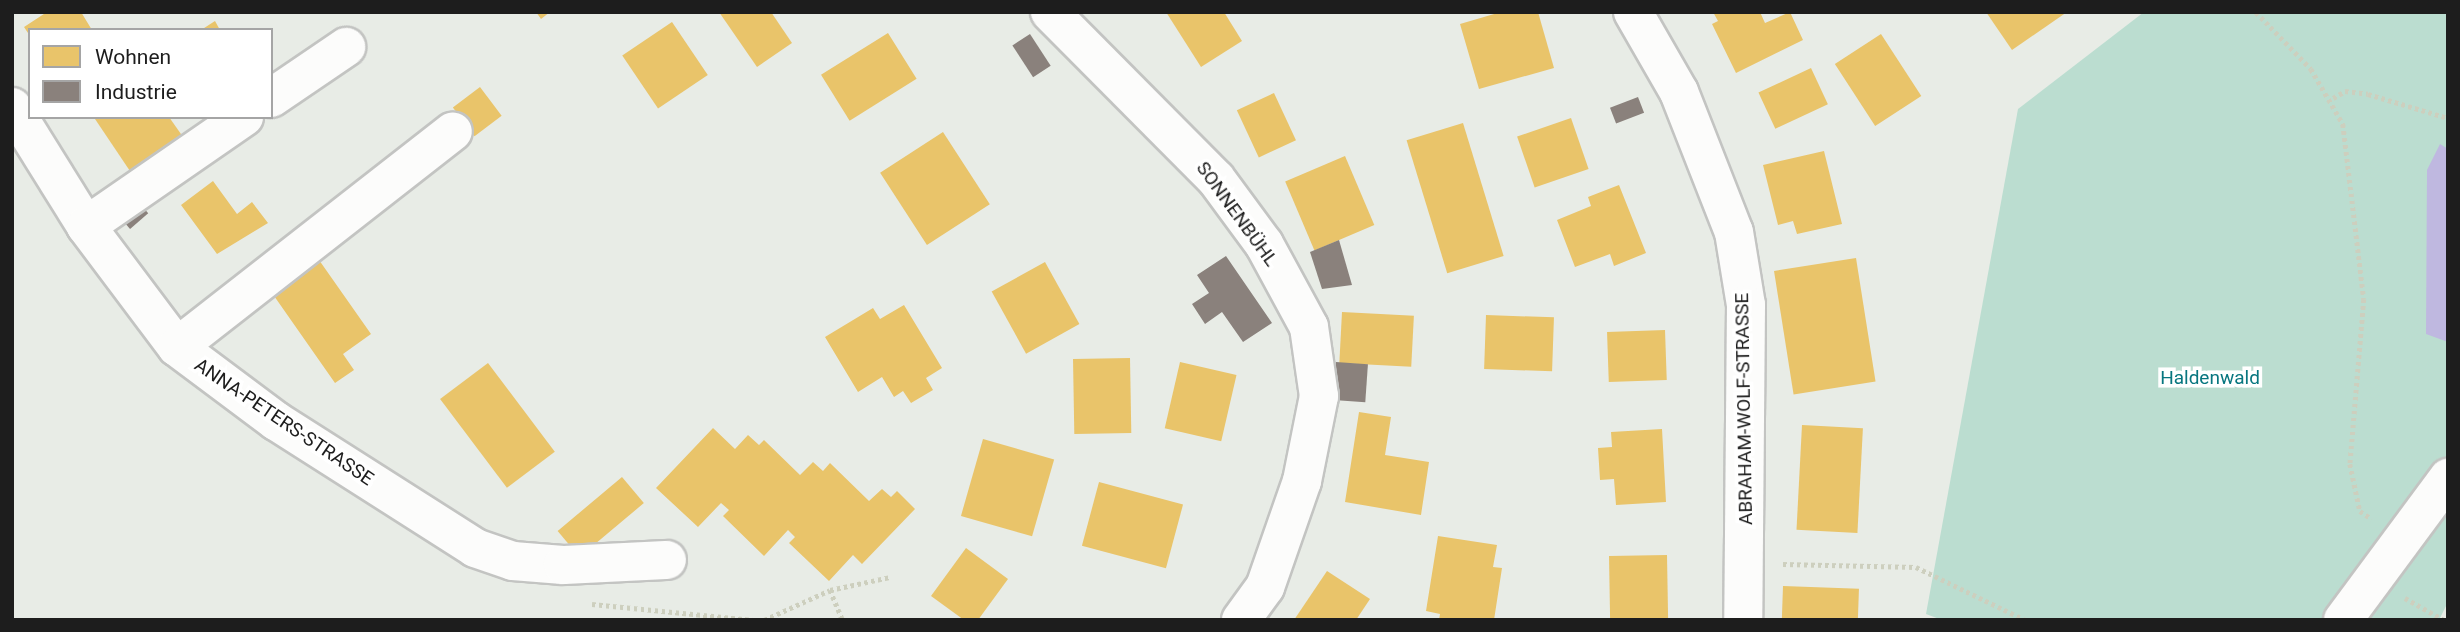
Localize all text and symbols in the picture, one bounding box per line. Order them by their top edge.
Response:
legend [28,28,273,119]
text: Wohnen [95,45,171,69]
text: Industrie [95,80,177,104]
street label: SONNENBÜHL [1191,157,1283,271]
street label: ABRAHAM-WOLF-STRASSE [1731,293,1757,525]
street label: ANNA-PETERS-STRASSE [190,354,378,490]
park label: Haldenwald [2160,367,2260,389]

